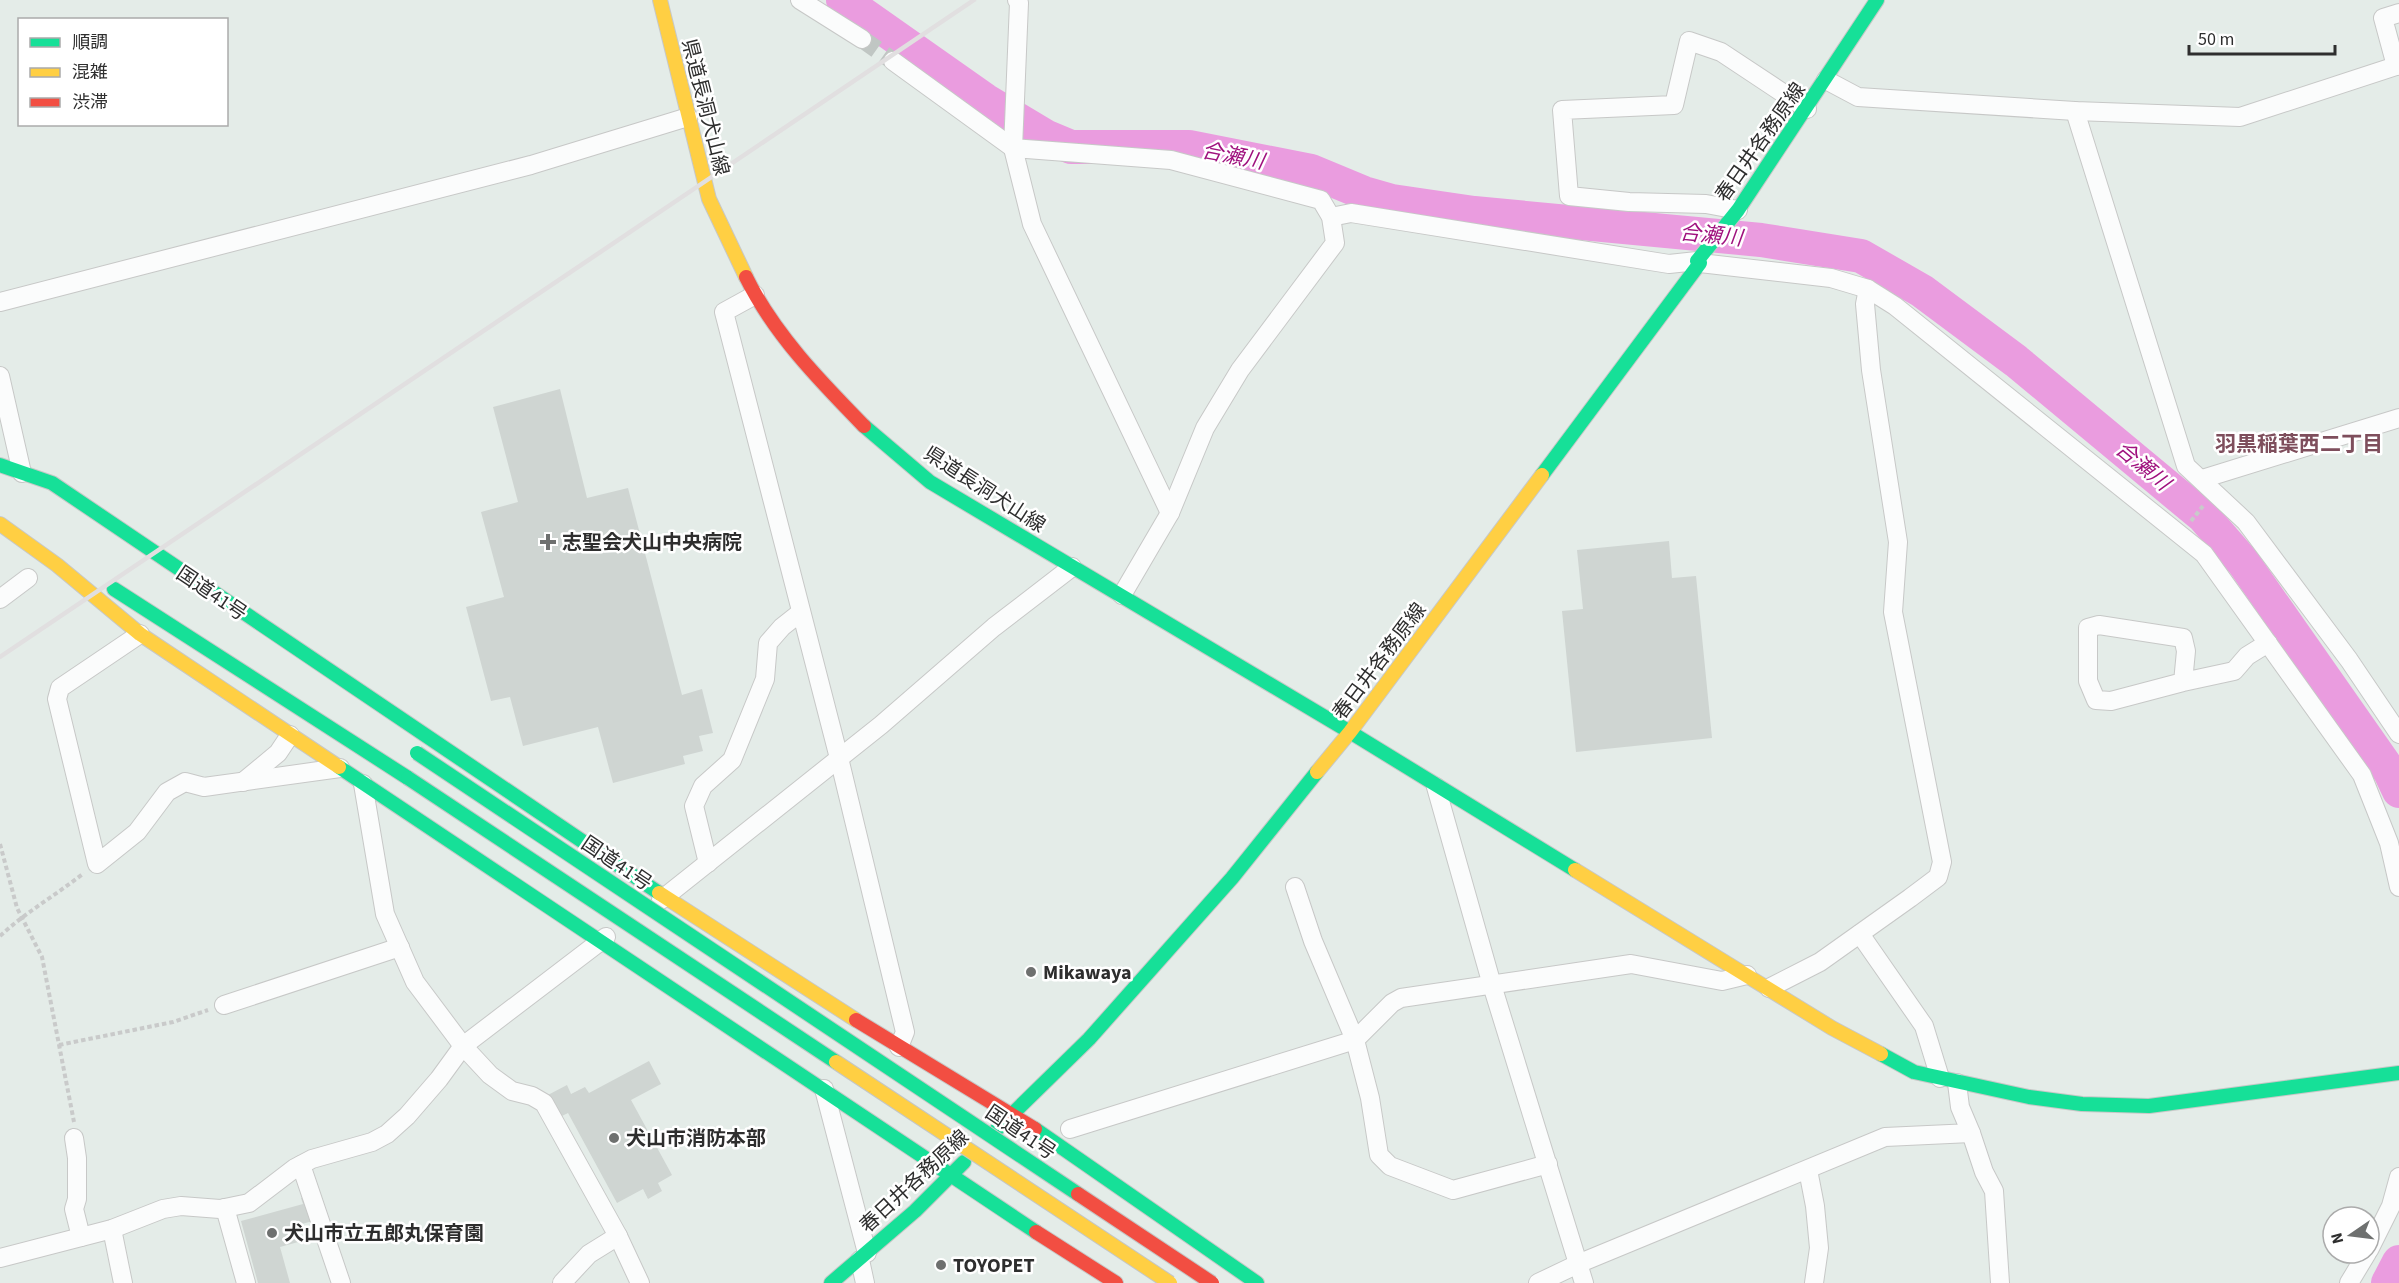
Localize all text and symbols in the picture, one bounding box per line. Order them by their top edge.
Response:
legend [18,18,228,126]
scale bar [2189,18,2334,56]
text: 50 m [2198,27,2234,52]
text: 順調 [72,30,108,55]
street label: 県道長洞犬山線 [675,36,736,179]
text: 混雑 [72,60,108,85]
street label: 春日井各務原線 [1709,77,1812,208]
text: 渋滞 [72,90,108,115]
water label: 合瀬川 [1199,135,1269,177]
water label: 合瀬川 [1678,217,1746,253]
district label: 羽黒稲葉西二丁目 [2215,429,2383,459]
water label: 合瀬川 [2109,434,2178,499]
street label: 県道長洞犬山線 [918,440,1051,540]
place label: 志聖会犬山中央病院 [562,529,742,557]
marker: 志聖会犬山中央病院 [539,533,557,551]
street label: 国道41号 [170,560,252,628]
street label: 春日井各務原線 [1326,597,1433,726]
street label: 国道41号 [575,830,657,898]
place label: Mikawaya [1043,959,1131,987]
marker: Mikawaya [1024,965,1038,979]
street label: 国道41号 [979,1099,1061,1167]
street label: 春日井各務原線 [854,1124,975,1240]
place label: 犬山市消防本部 [626,1125,766,1153]
marker: 犬山市消防本部 [607,1131,621,1145]
north arrow [2321,1205,2381,1265]
place label: 犬山市立五郎丸保育園 [284,1220,484,1248]
marker: 犬山市立五郎丸保育園 [265,1226,279,1240]
text: N [2325,1231,2349,1246]
place label: TOYOPET [953,1252,1035,1280]
marker: TOYOPET [934,1258,948,1272]

